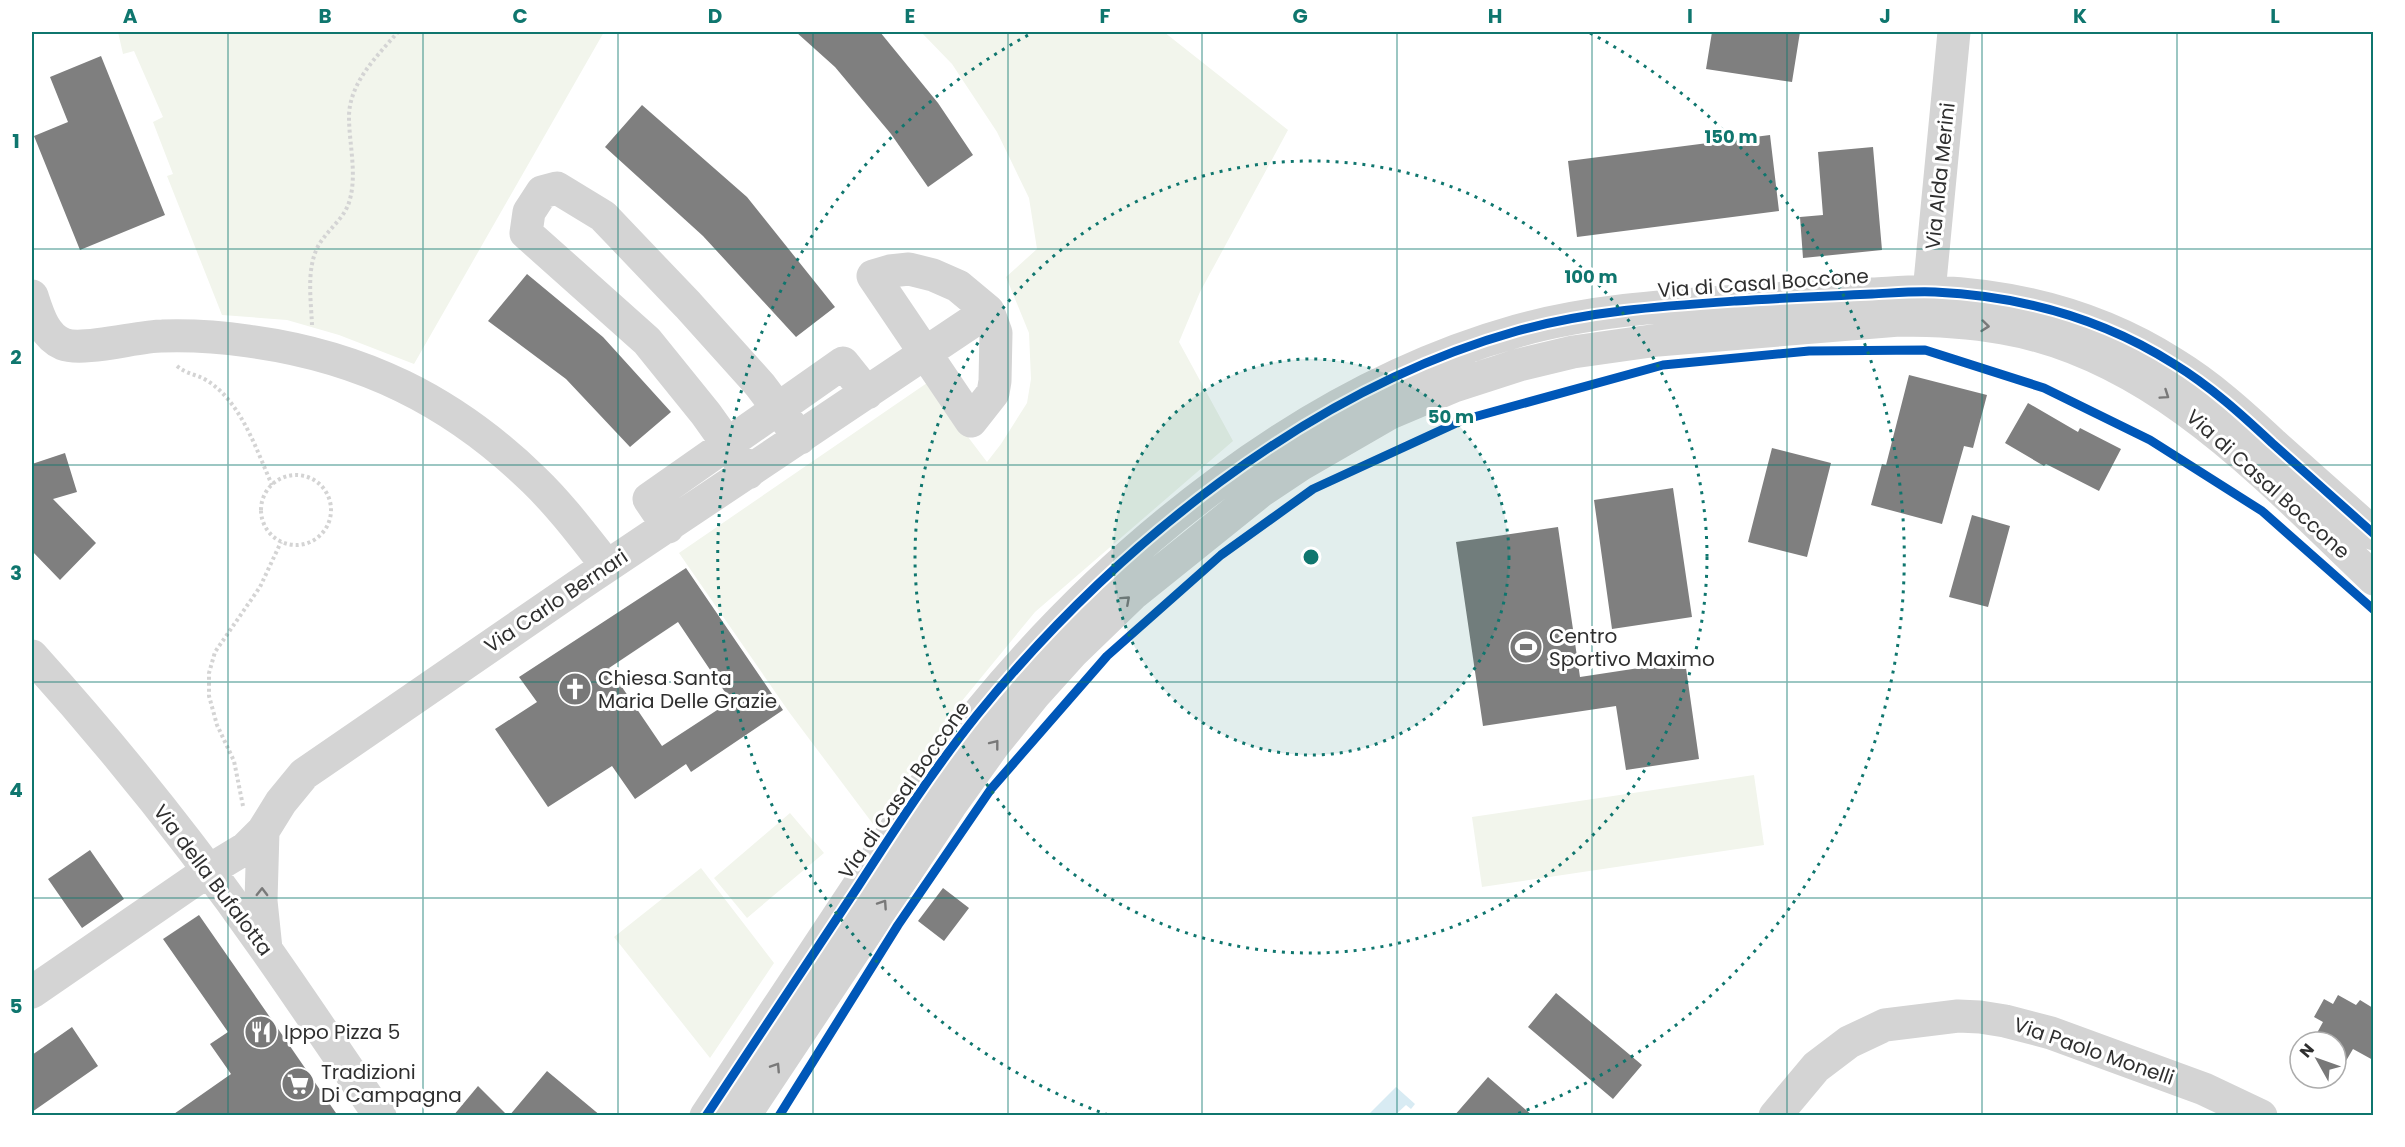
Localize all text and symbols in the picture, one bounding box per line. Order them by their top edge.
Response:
text: A [123,2,138,30]
text: B [318,2,332,30]
text: C [512,2,528,30]
text: D [708,2,722,30]
text: E [905,2,915,30]
text: F [1100,2,1111,30]
text: G [1292,2,1308,30]
text: H [1488,2,1502,30]
text: I [1687,2,1693,30]
text: J [1879,2,1891,30]
text: K [2073,2,2087,30]
text: L [2270,2,2280,30]
street label: Via Alda Merini [1918,101,1962,251]
text: 150 m [1704,124,1758,149]
text: 1 [12,127,20,155]
street label: Via di Casal Boccone [1656,262,1870,304]
text: 100 m [1564,264,1618,289]
one-way arrow [1980,319,1989,332]
text: 2 [10,343,22,371]
one-way arrow [2159,388,2169,400]
street label: Via di Casal Boccone [2180,403,2356,565]
text: 50 m [1428,404,1474,429]
street label: Via Carlo Bernari [479,543,633,659]
centre of rings [1301,547,1321,567]
text: 3 [10,559,22,587]
one-way arrow [1119,596,1130,607]
place label: Centro Sportivo Maximo [1549,622,1715,673]
sports icon: Centro Sportivo Maximo [1508,629,1544,665]
place label: Chiesa Santa Maria Delle Grazie [598,664,777,715]
church icon: Chiesa Santa Maria Delle Grazie [557,671,593,707]
street label: Via di Casal Boccone [832,695,976,885]
one-way arrow [988,740,999,751]
text: 4 [9,776,23,804]
street label: Via della Bufalotta [147,799,279,961]
one-way arrow [256,887,268,896]
one-way arrow [876,900,887,911]
text: 5 [10,992,23,1020]
street label: Via Paolo Monelli [2010,1010,2178,1092]
restaurant icon: Ippo Pizza 5 [243,1014,279,1050]
place label: Ippo Pizza 5 [284,1018,400,1046]
north arrow [2288,1030,2348,1090]
text: N [2294,1039,2320,1063]
place label: Tradizioni Di Campagna [321,1058,462,1109]
one-way arrow [769,1062,780,1073]
supermarket icon: Tradizioni Di Campagna [280,1066,316,1102]

